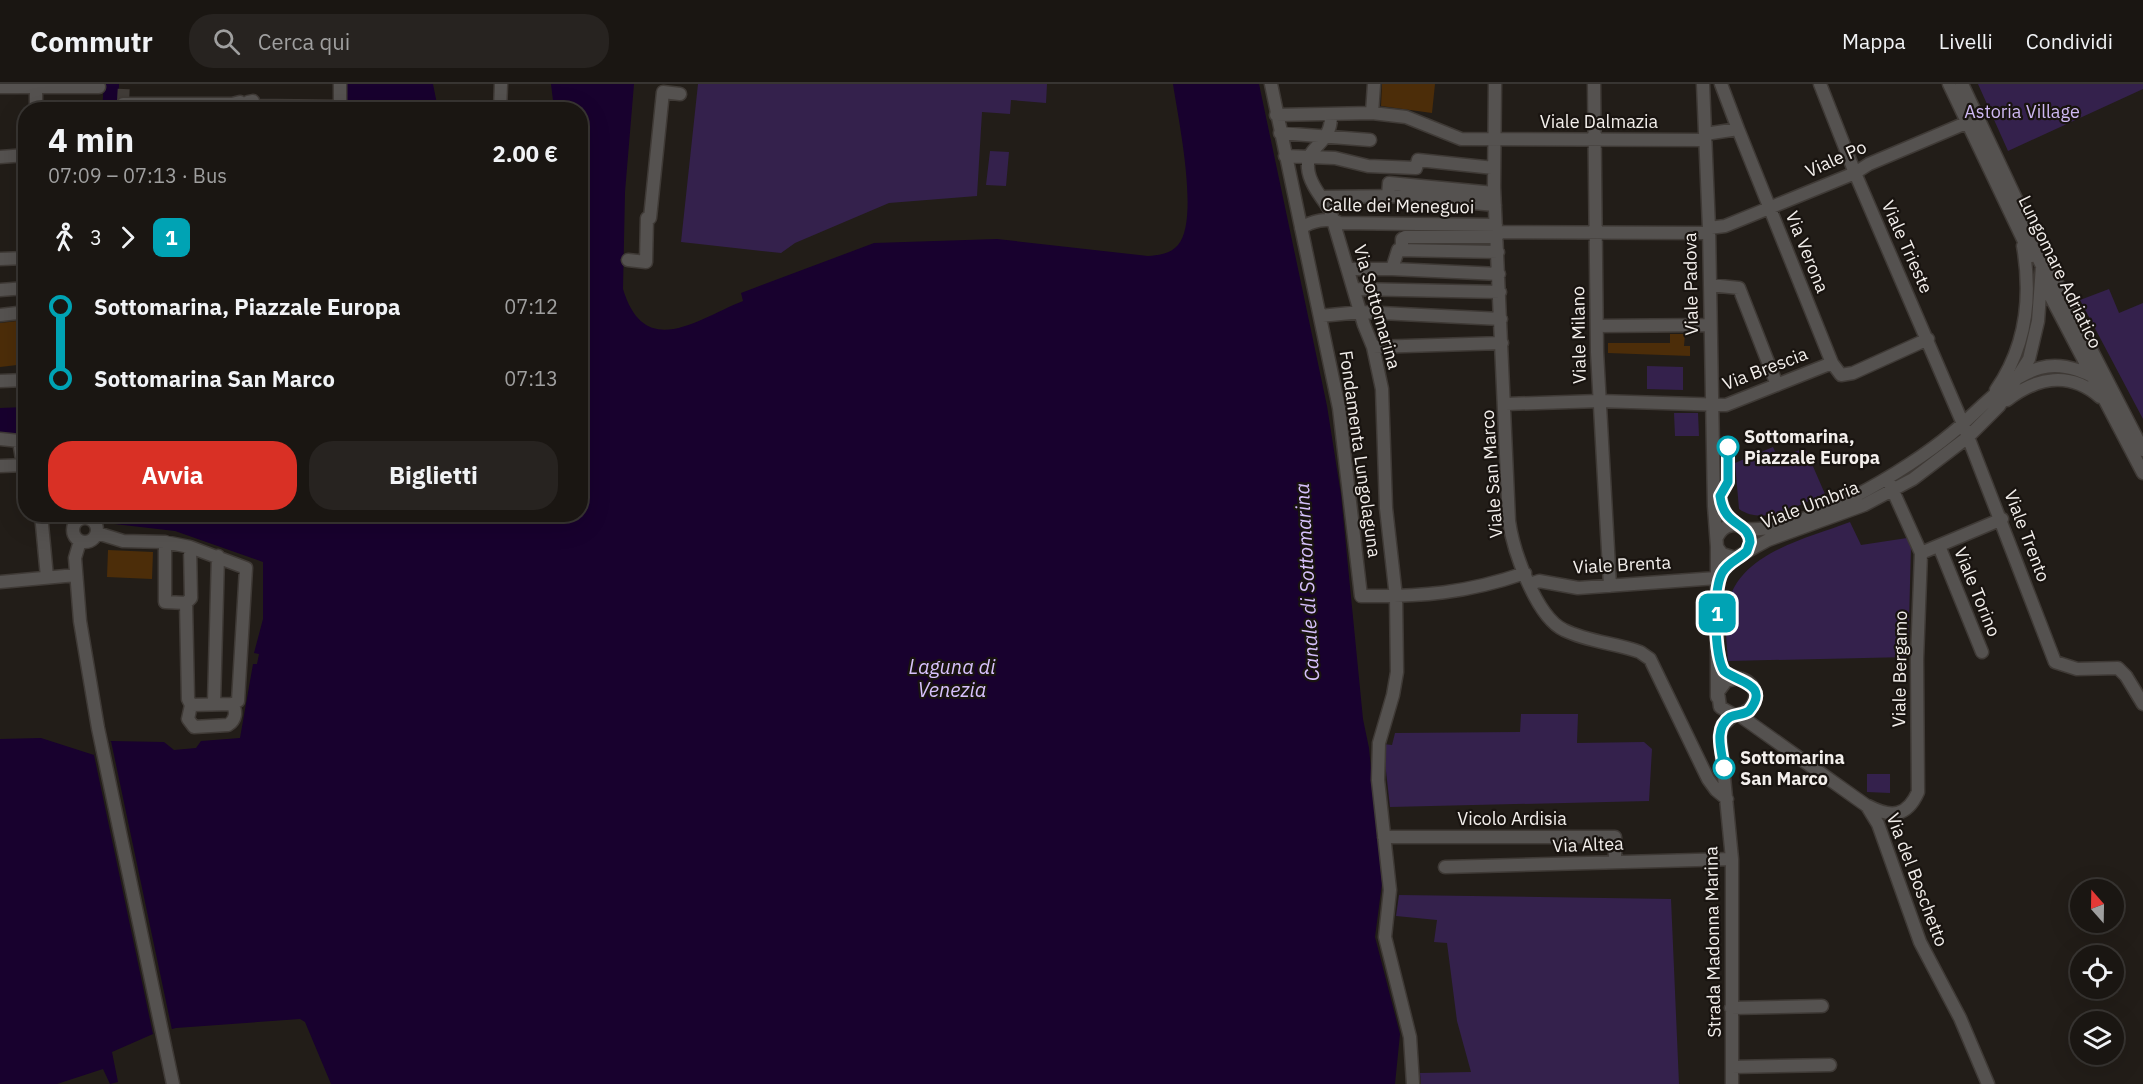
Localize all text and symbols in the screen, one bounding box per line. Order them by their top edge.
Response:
search box [189,14,609,68]
text: Commutr [30,23,153,60]
icon: search [210,25,243,58]
text: Cerca qui [258,27,350,56]
text: Mappa [1842,27,1906,55]
text: Livelli [1939,27,1993,55]
text: Condividi [2026,27,2113,55]
park label: Astoria Village [1964,100,2080,123]
street label: Viale Dalmazia [1540,110,1659,133]
text: 4 min [48,118,134,161]
street label: Viale Po [1802,135,1870,182]
text: 2.00 € [493,139,558,168]
text: 07:09 – 07:13 · Bus [48,162,227,189]
street label: Lungomare Adriatico [2013,192,2107,352]
street label: Calle dei Meneguoi [1322,193,1474,218]
street label: Viale Trieste [1877,197,1938,297]
street label: Via Verona [1781,208,1834,296]
icon: walk [48,221,81,254]
icon: forward [111,221,144,254]
text: 1 [165,223,178,251]
text: 3 [90,224,102,251]
street label: Viale Padova [1678,232,1703,336]
street label: Via Sottomarina [1349,242,1406,372]
street label: Viale Milano [1566,286,1591,384]
text: Sottomarina, Piazzale Europa [94,292,401,321]
text: 07:12 [504,293,558,320]
street label: Via Brescia [1719,342,1811,395]
street label: Fondamenta Lungolaguna [1335,349,1386,559]
text: Sottomarina San Marco [94,364,335,393]
text: 07:13 [504,365,558,392]
street label: Viale San Marco [1476,409,1507,539]
place label: Sottomarina, Piazzale Europa [1744,425,1880,469]
marker: Sottomarina, Piazzale Europa [1717,436,1739,458]
button: Avvia [48,441,297,510]
button: Biglietti [309,441,558,510]
street label: Viale Umbria [1758,475,1862,534]
water label: Canale di Sottomarina [1288,482,1325,682]
street label: Viale Trento [1999,487,2056,585]
street label: Viale Torino [1949,544,2006,640]
street label: Viale Brenta [1572,550,1672,579]
line badge: 1 [1698,594,1736,632]
text: 1 [1711,599,1723,627]
street label: Viale Bergamo [1887,610,1912,728]
water label: Laguna di Venezia [909,653,996,703]
place label: Sottomarina San Marco [1740,746,1845,790]
marker: Sottomarina San Marco [1713,757,1735,779]
street label: Vicolo Ardisia [1457,807,1567,830]
street label: Via del Boschetto [1881,810,1953,950]
street label: Via Altea [1552,832,1624,857]
street label: Strada Madonna Marina [1699,846,1726,1038]
north arrow [2070,879,2124,933]
map controls [2070,879,2124,1065]
button: locate [2070,945,2124,999]
button: layers [2070,1011,2124,1065]

